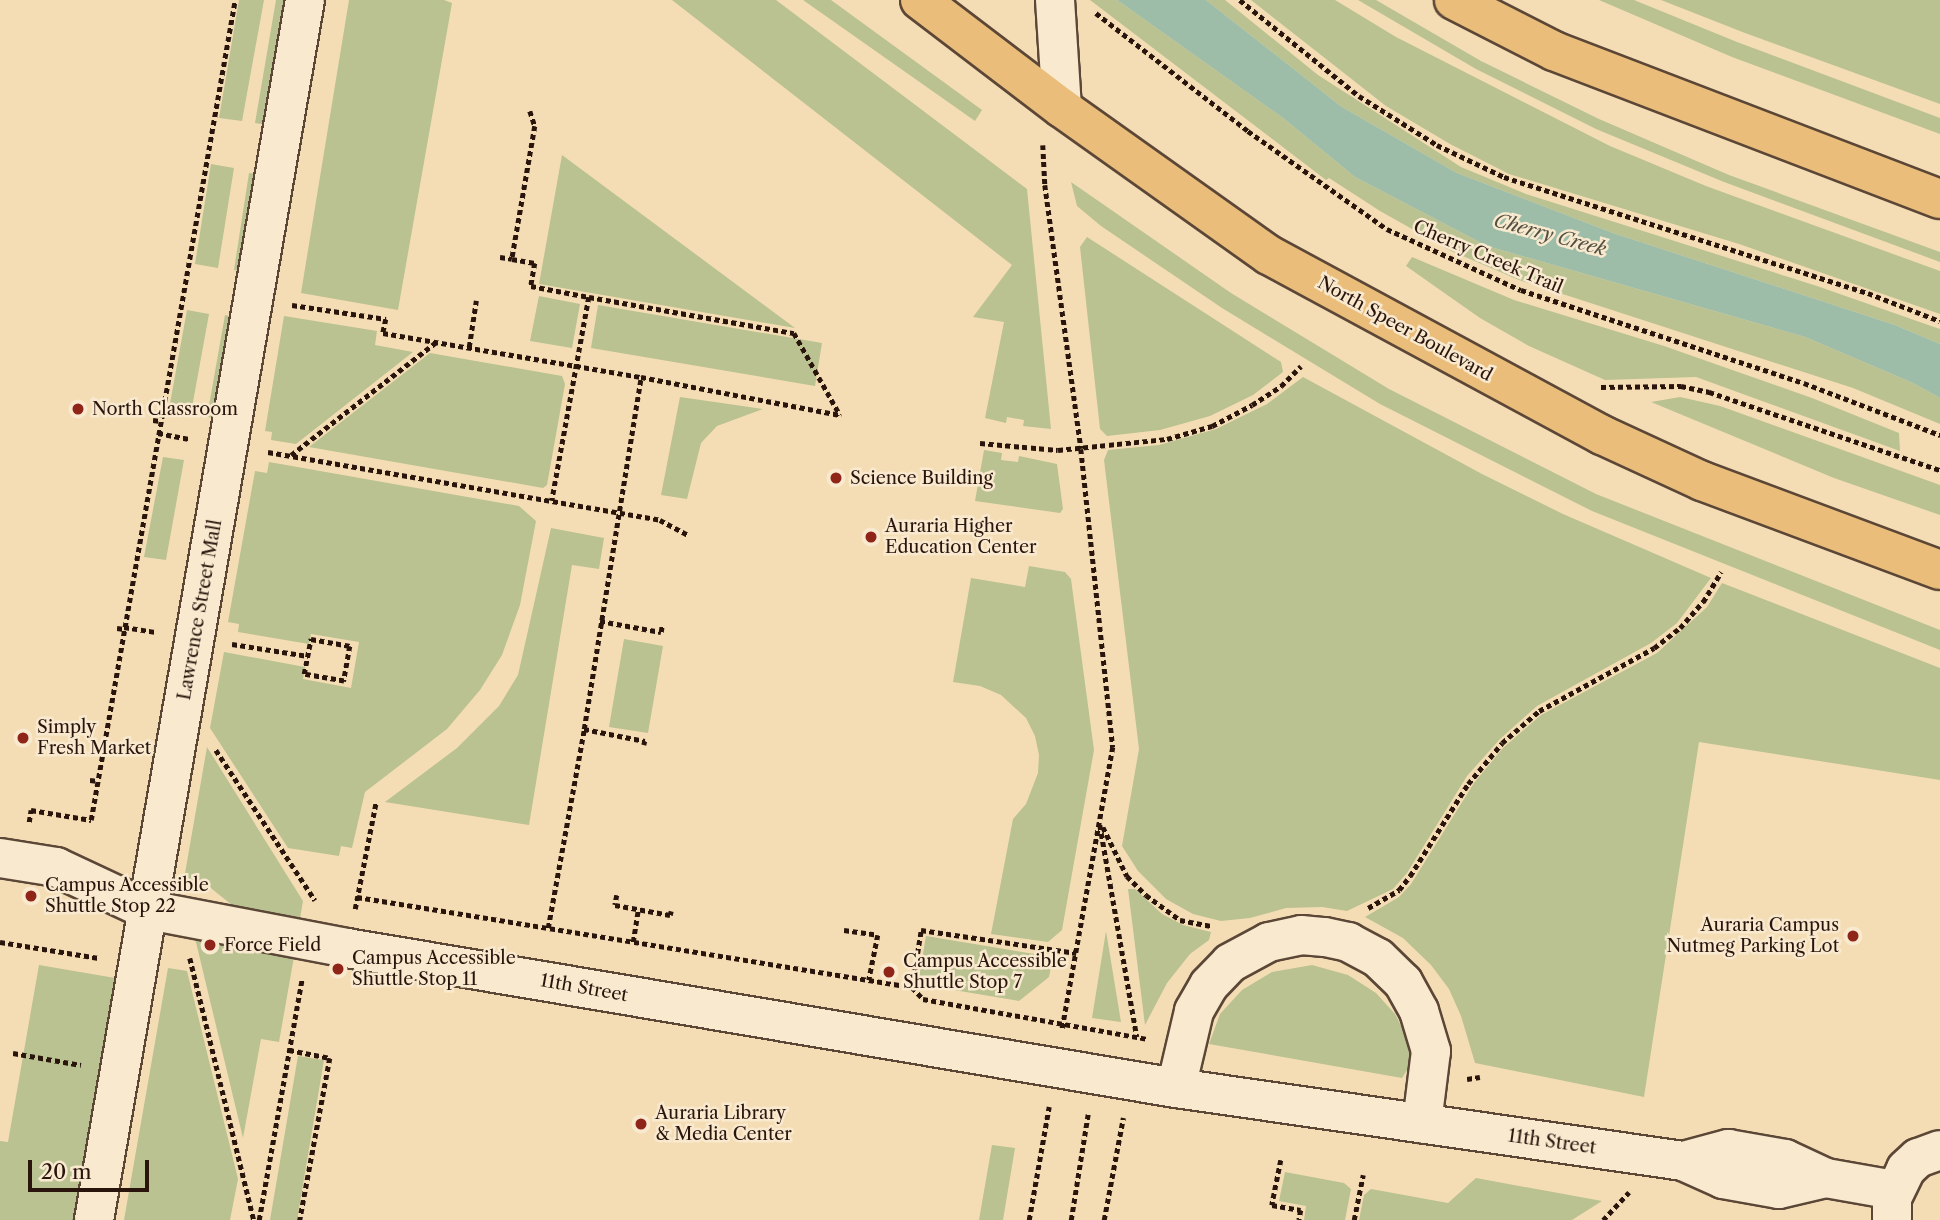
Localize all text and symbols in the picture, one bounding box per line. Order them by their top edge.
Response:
water label: Cherry Creek [1491,209,1609,261]
street label: Cherry Creek Trail [1409,215,1567,299]
street label: North Speer Boulevard [1314,272,1496,386]
place label: North Classroom [92,398,238,420]
marker: North Classroom [70,401,86,417]
place label: Science Building [850,467,993,489]
marker: Science Building [828,470,844,486]
place label: Auraria Higher Education Center [885,516,1037,558]
street label: Lawrence Street Mall [173,518,227,702]
marker: Auraria Higher Education Center [863,529,879,545]
place label: Simply Fresh Market [37,717,151,760]
marker: Simply Fresh Market [15,730,31,746]
place label: Campus Accessible Shuttle Stop 22 [45,875,209,917]
marker: Campus Accessible Shuttle Stop 22 [23,888,39,904]
place label: Auraria Campus Nutmeg Parking Lot [1667,915,1839,958]
marker: Auraria Campus Nutmeg Parking Lot [1845,928,1861,944]
place label: Force Field [224,934,321,956]
marker: Force Field [202,937,218,953]
place label: Campus Accessible Shuttle Stop 11 [352,948,516,990]
place label: Campus Accessible Shuttle Stop 7 [903,951,1067,993]
marker: Campus Accessible Shuttle Stop 11 [330,961,346,977]
marker: Campus Accessible Shuttle Stop 7 [881,964,897,980]
street label: 11th Street [539,970,629,1006]
place label: Auraria Library & Media Center [655,1103,792,1146]
marker: Auraria Library & Media Center [633,1116,649,1132]
street label: 11th Street [1507,1125,1597,1159]
scale bar [32,1146,152,1190]
text: 20 m [41,1159,92,1184]

